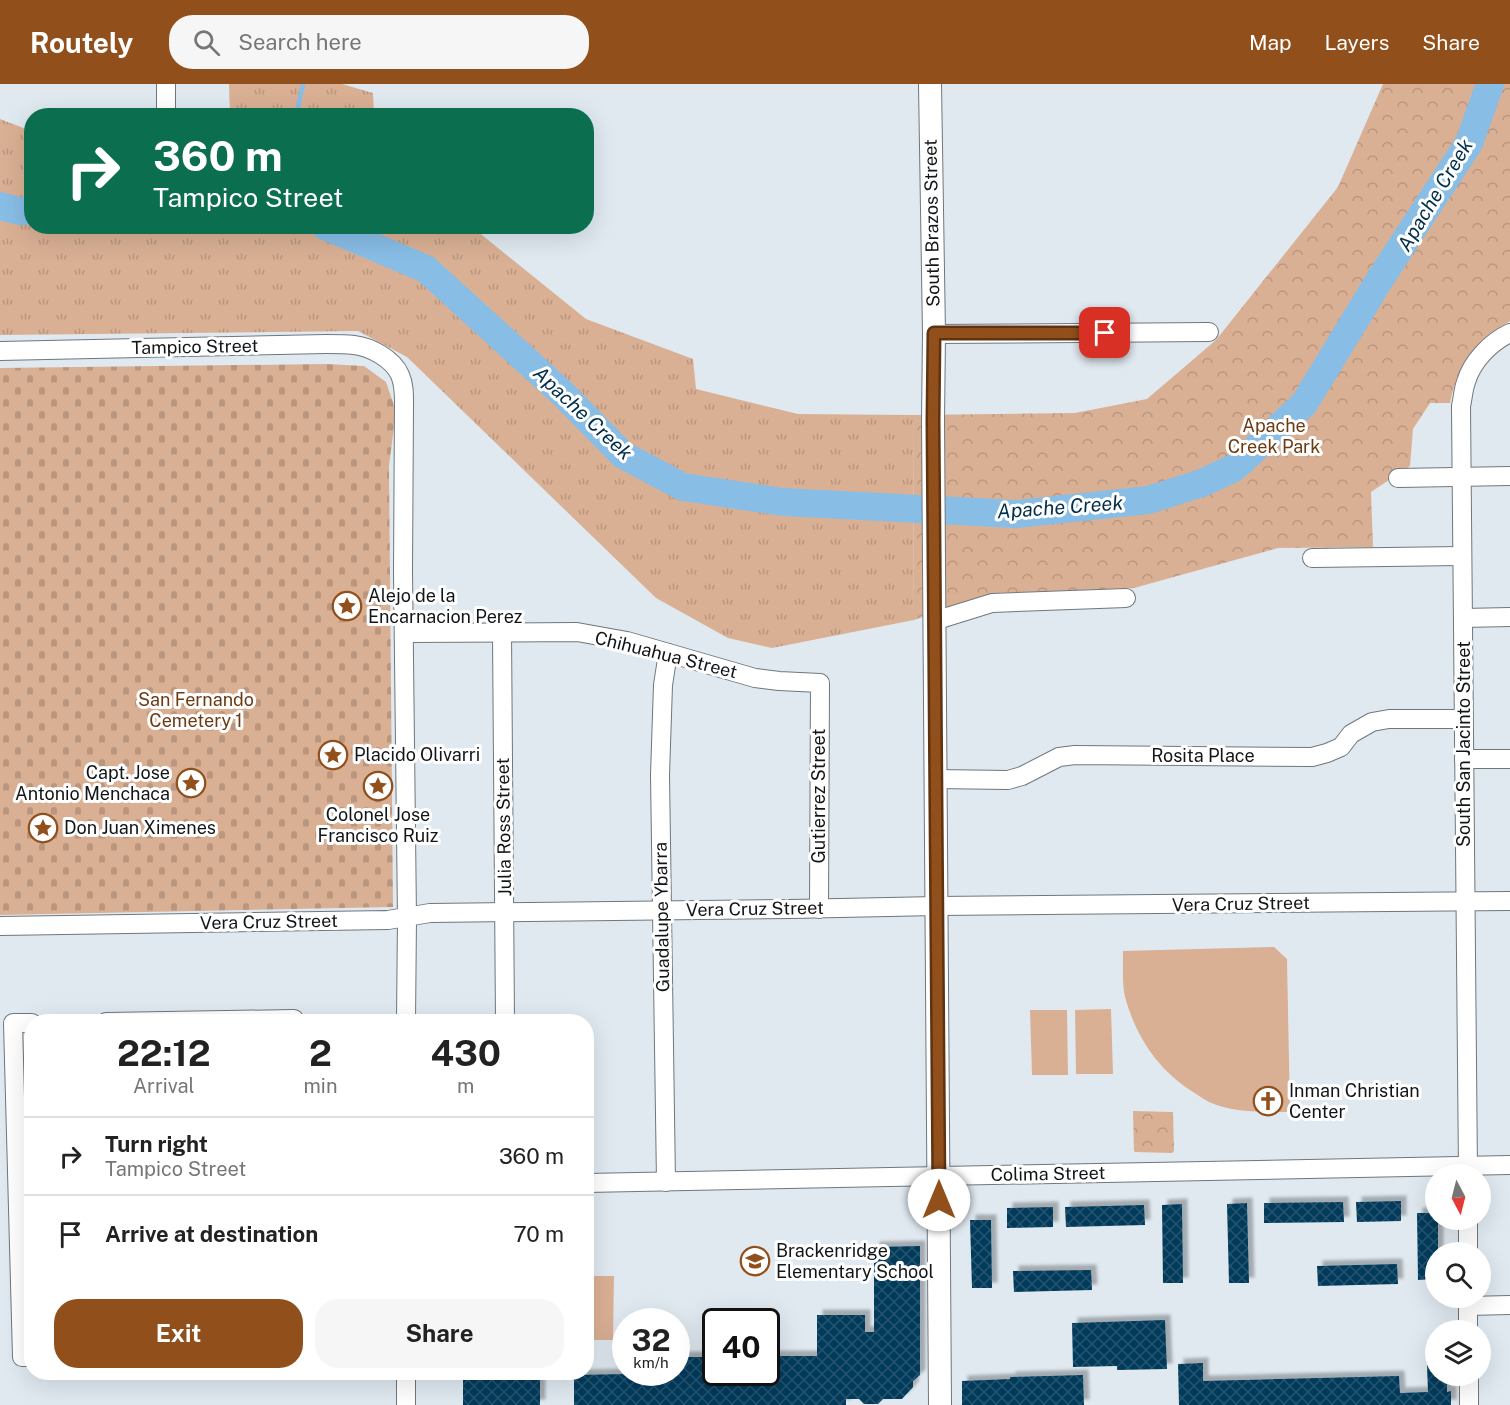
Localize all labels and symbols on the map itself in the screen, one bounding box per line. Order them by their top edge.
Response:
water label: Apache Creek [1392,135,1478,255]
street label: South Brazos Street [920,139,943,307]
pin [1079,307,1130,358]
street label: Tampico Street [131,335,259,358]
water label: Apache Creek [529,361,637,465]
park label: Apache Creek Park [1228,415,1320,457]
water label: Apache Creek [996,491,1124,523]
place label: Alejo de la Encarnacion Perez [368,585,522,627]
place icon: Alejo de la Encarnacion Perez [331,590,363,622]
street label: Chihuahua Street [593,627,739,682]
street label: South San Jacinto Street [1453,641,1474,847]
park label: San Fernando Cemetery 1 [138,689,254,731]
street label: Gutierrez Street [808,729,829,863]
place icon: Placido Olivarri [317,739,349,771]
place label: Placido Olivarri [354,744,480,765]
street label: Rosita Place [1151,745,1255,766]
street label: Julia Ross Street [492,757,515,897]
place label: Capt. Jose Antonio Menchaca [15,762,170,804]
place icon: Capt. Jose Antonio Menchaca [175,767,207,799]
place icon: Colonel Jose Francisco Ruiz [362,770,394,802]
place label: Colonel Jose Francisco Ruiz [318,804,438,846]
place icon: Don Juan Ximenes [27,812,59,844]
place label: Don Juan Ximenes [64,817,216,838]
street label: Guadalupe Ybarra [650,842,673,992]
street label: Vera Cruz Street [1172,892,1310,915]
street label: Vera Cruz Street [686,897,824,920]
street label: Vera Cruz Street [200,910,338,933]
place label: Inman Christian Center [1289,1080,1420,1122]
church icon: Inman Christian Center [1252,1085,1284,1117]
street label: Colima Street [990,1162,1106,1185]
north arrow [1425,1164,1491,1230]
position arrow [907,1168,971,1232]
place label: Brackenridge Elementary School [776,1240,934,1282]
school or university icon: Brackenridge Elementary School [739,1245,771,1277]
speed limit sign: 40 [702,1308,780,1386]

